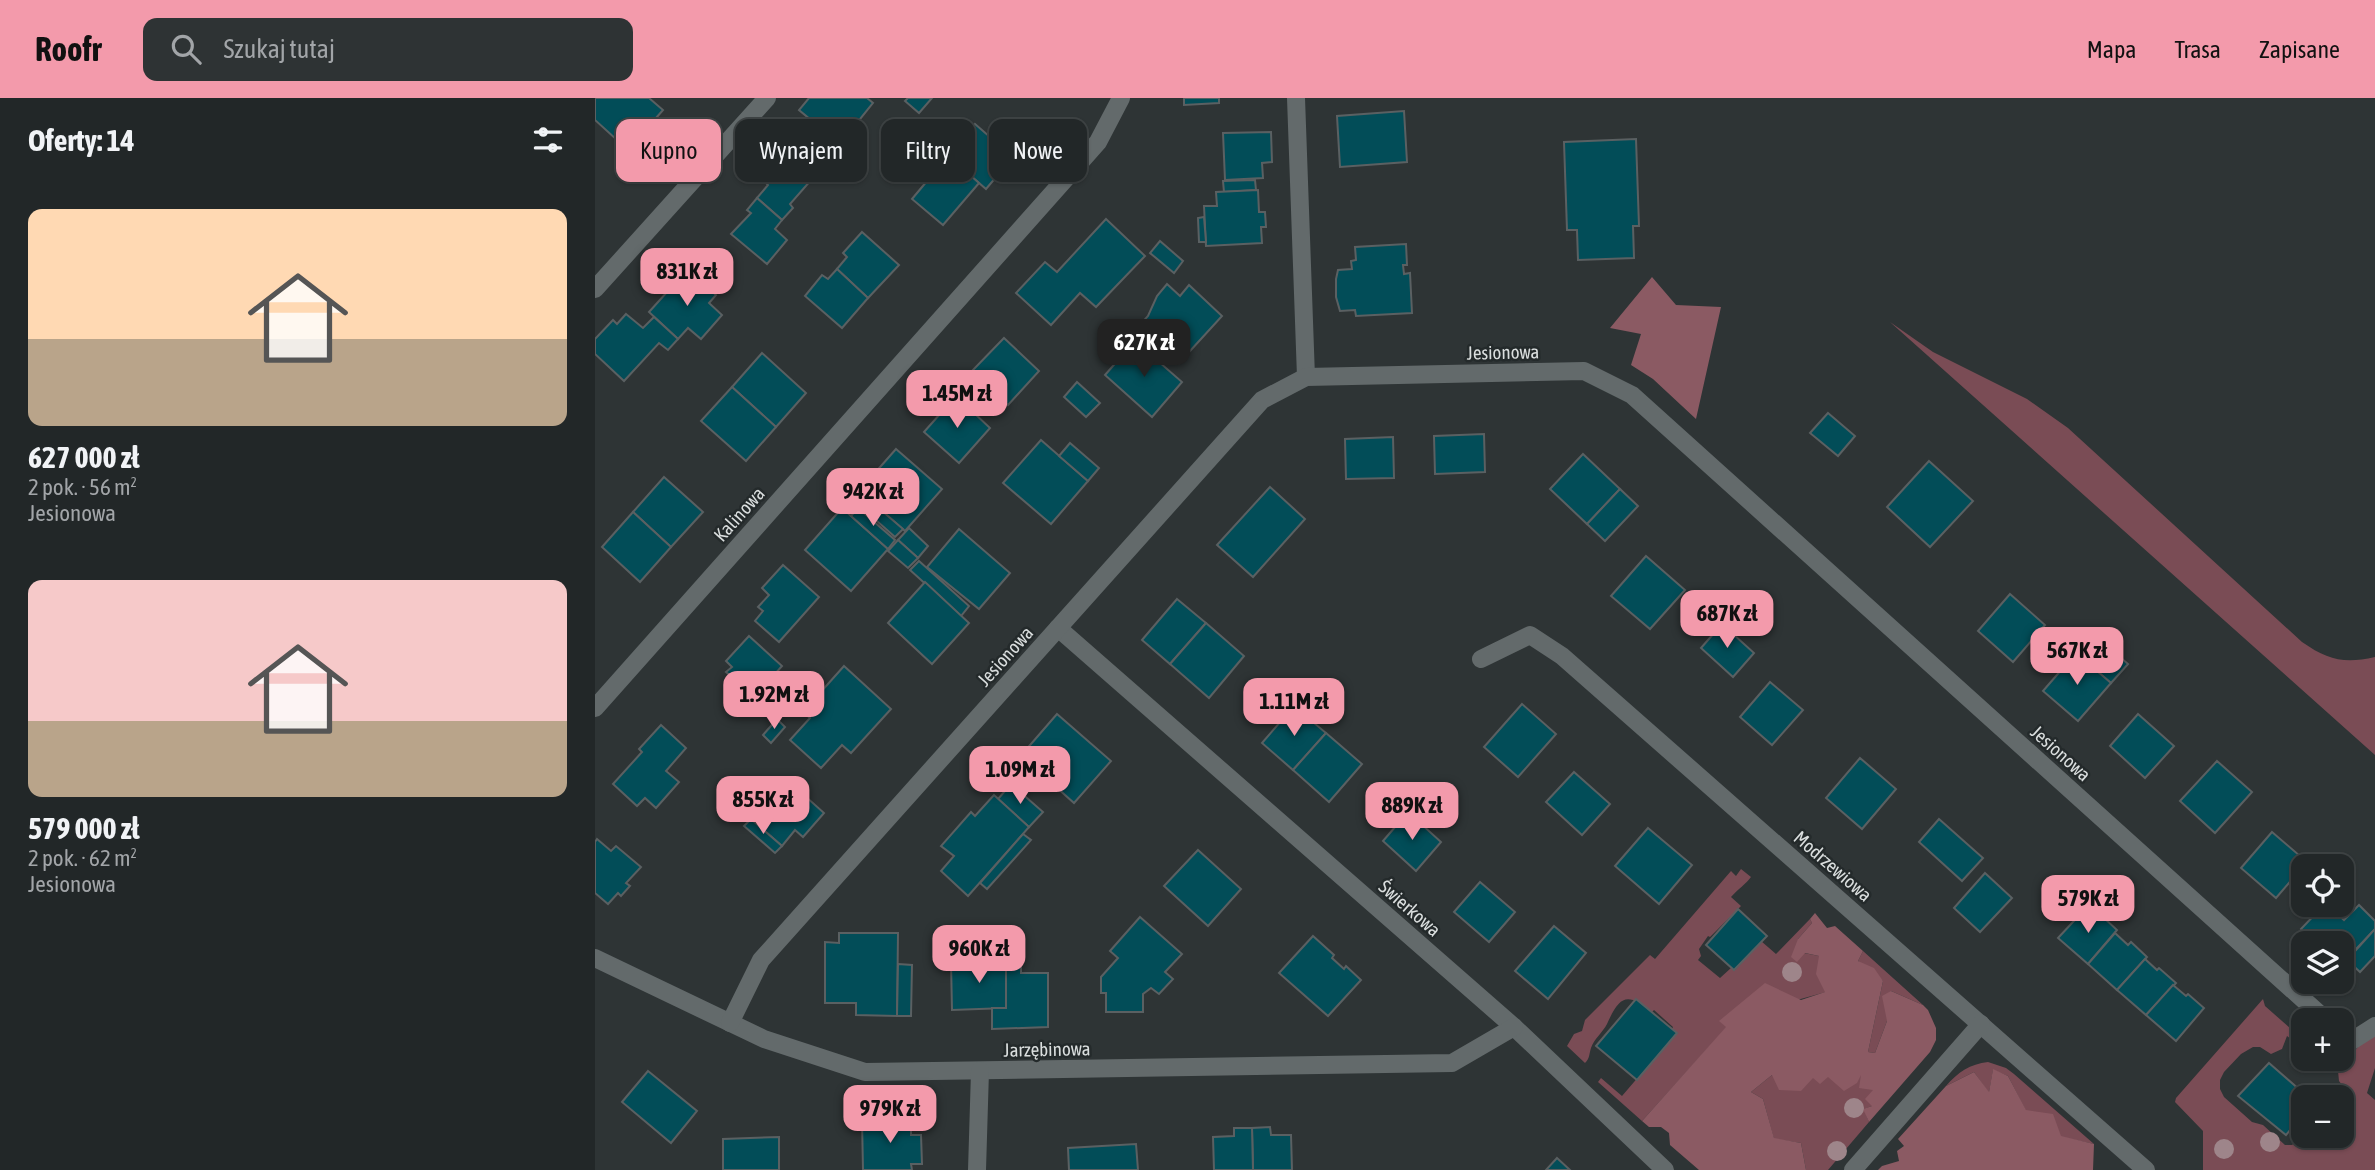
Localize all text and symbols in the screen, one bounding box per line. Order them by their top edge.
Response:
search box [143,18,633,81]
text: Roofr [35,30,101,68]
icon: search [167,30,205,68]
text: Szukaj tutaj [223,34,335,64]
text: Mapa [2087,36,2136,63]
text: Trasa [2174,36,2221,63]
text: Zapisane [2259,36,2340,63]
chip: Kupno [616,119,721,182]
chip: Wynajem [735,119,867,182]
chip: Filtry [881,119,975,182]
chip: Nowe [989,119,1087,182]
icon: filters [529,121,567,159]
text: Oferty: 14 [28,123,135,157]
pin: 831K zł [622,248,752,308]
icon: home [235,255,361,381]
text: 831K zł [656,258,718,284]
pin: 627K zł [1079,320,1209,379]
text: 627K zł [1113,329,1175,355]
street label: Jesionowa [1466,340,1540,364]
pin: 1.45M zł [885,370,1029,430]
text: 1.45M zł [922,380,992,406]
text: 627 000 zł [28,440,140,474]
pin: 942K zł [808,468,938,528]
text: 2 pok. · 56 m² [28,474,137,500]
text: 942K zł [842,478,904,504]
street label: Kalinowa [709,482,769,546]
text: Jesionowa [28,500,116,526]
pin: 687K zł [1662,590,1792,650]
text: 687K zł [1696,600,1758,626]
street label: Jesionowa [973,622,1037,690]
icon: home [235,626,361,752]
pin: 567K zł [2012,628,2142,687]
text: 567K zł [2046,637,2108,663]
pin: 1.92M zł [702,672,846,731]
pin: 1.11M zł [1222,678,1366,738]
text: 1.92M zł [739,681,809,707]
text: 1.11M zł [1259,688,1329,714]
street label: Jesionowa [2027,721,2095,785]
pin: 1.09M zł [948,746,1092,806]
text: 1.09M zł [985,756,1055,782]
pin: 855K zł [698,776,828,836]
pin: 889K zł [1347,782,1477,842]
text: 855K zł [732,786,794,812]
text: 889K zł [1381,792,1443,818]
text: 579 000 zł [28,811,140,845]
street label: Modrzewiowa [1790,826,1876,906]
text: 2 pok. · 62 m² [28,845,137,871]
map controls [2291,854,2354,1148]
button: locate [2291,854,2354,917]
text: Jesionowa [28,871,116,897]
street label: Świerkowa [1375,875,1445,941]
pin: 579K zł [2023,876,2153,935]
text: 579K zł [2057,885,2119,911]
pin: 960K zł [914,926,1044,985]
button: layers [2291,931,2354,994]
text: 960K zł [948,935,1010,961]
button: + [2291,1008,2354,1071]
street label: Jarzębinowa [1003,1037,1091,1061]
button: − [2291,1085,2354,1148]
pin: 979K zł [825,1086,955,1145]
text: 979K zł [859,1095,921,1121]

